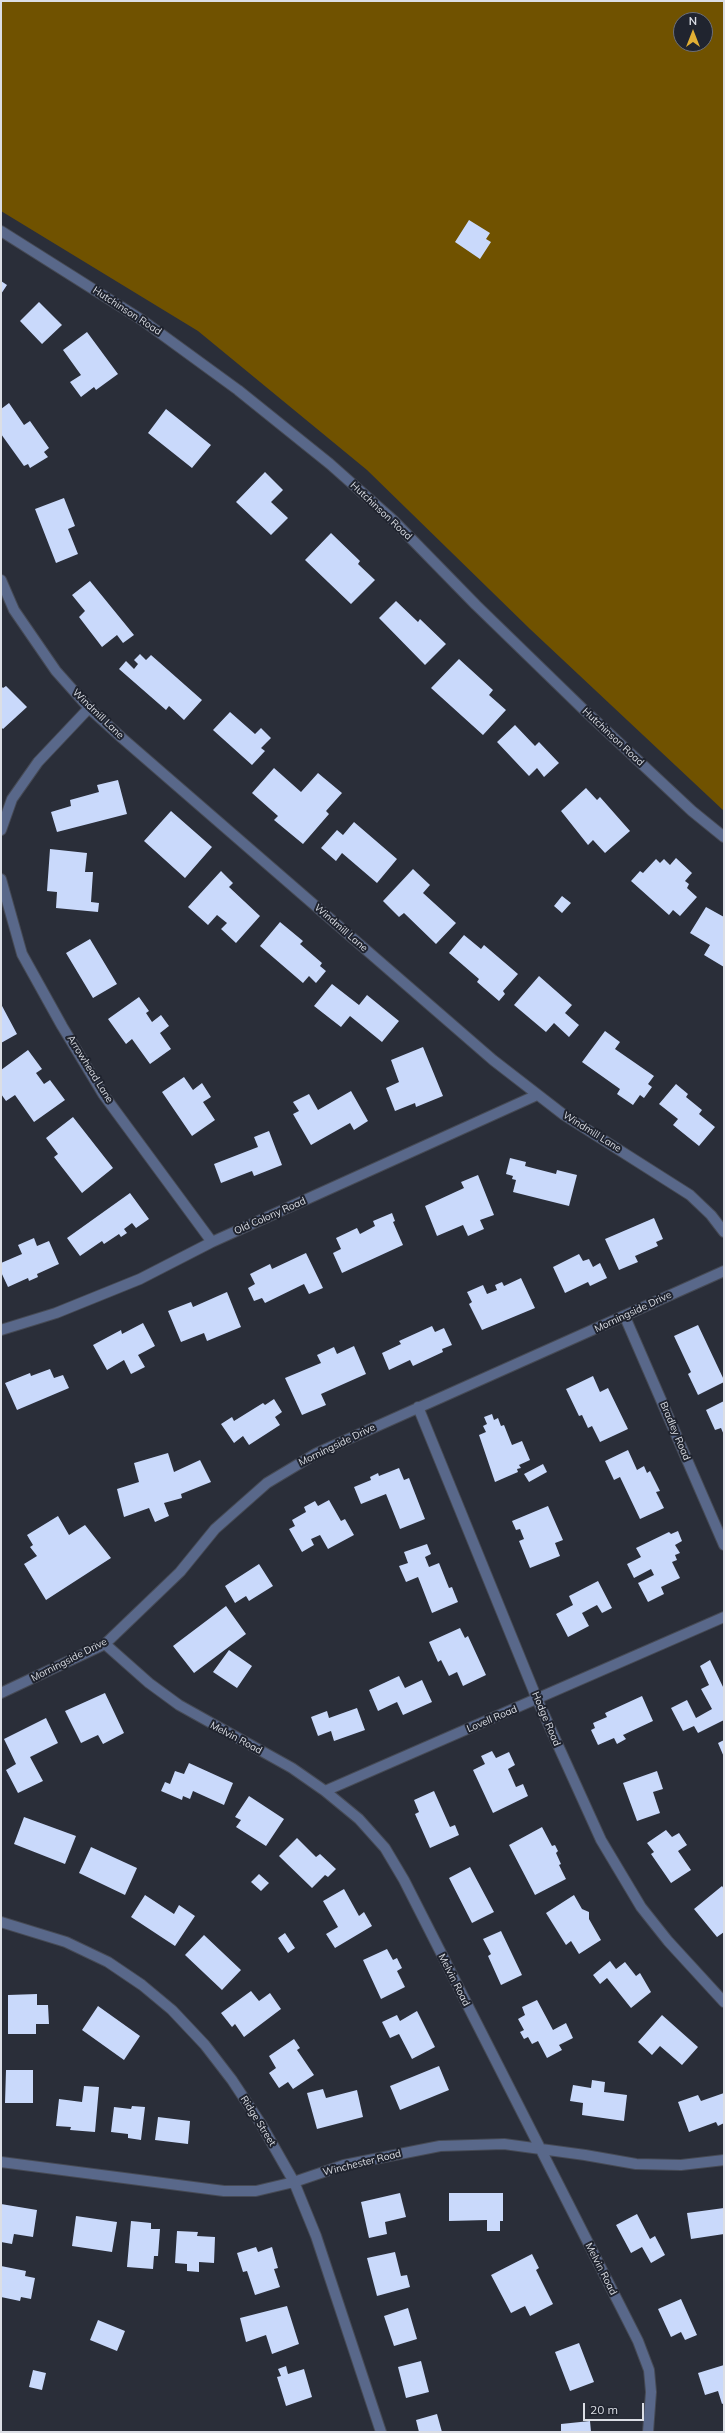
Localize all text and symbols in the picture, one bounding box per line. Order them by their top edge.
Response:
north arrow [673,12,713,52]
text: N [689,14,697,28]
street label: Hutchinson Road [90,284,164,338]
street label: Hutchinson Road [348,479,414,543]
street label: Windmill Lane [70,687,126,741]
street label: Hutchinson Road [580,705,646,769]
street label: Windmill Lane [312,902,370,954]
street label: Arrowhead Lane [64,1033,116,1105]
street label: Windmill Lane [561,1109,623,1155]
street label: Old Colony Road [232,1195,308,1237]
street label: Morningside Drive [593,1289,673,1335]
street label: Bradley Road [657,1400,693,1462]
street label: Morningside Drive [297,1421,377,1469]
street label: Morningside Drive [29,1636,109,1684]
street label: Hodge Road [529,1690,563,1748]
street label: Lovell Road [465,1703,519,1735]
street label: Melvin Road [208,1719,264,1757]
street label: Melvin Road [436,1952,472,2008]
street label: Ridge Street [238,2094,278,2148]
street label: Winchester Road [322,2147,402,2179]
street label: Melvin Road [583,2241,619,2297]
scale bar [585,2395,646,2421]
text: 20 m [590,2402,618,2417]

